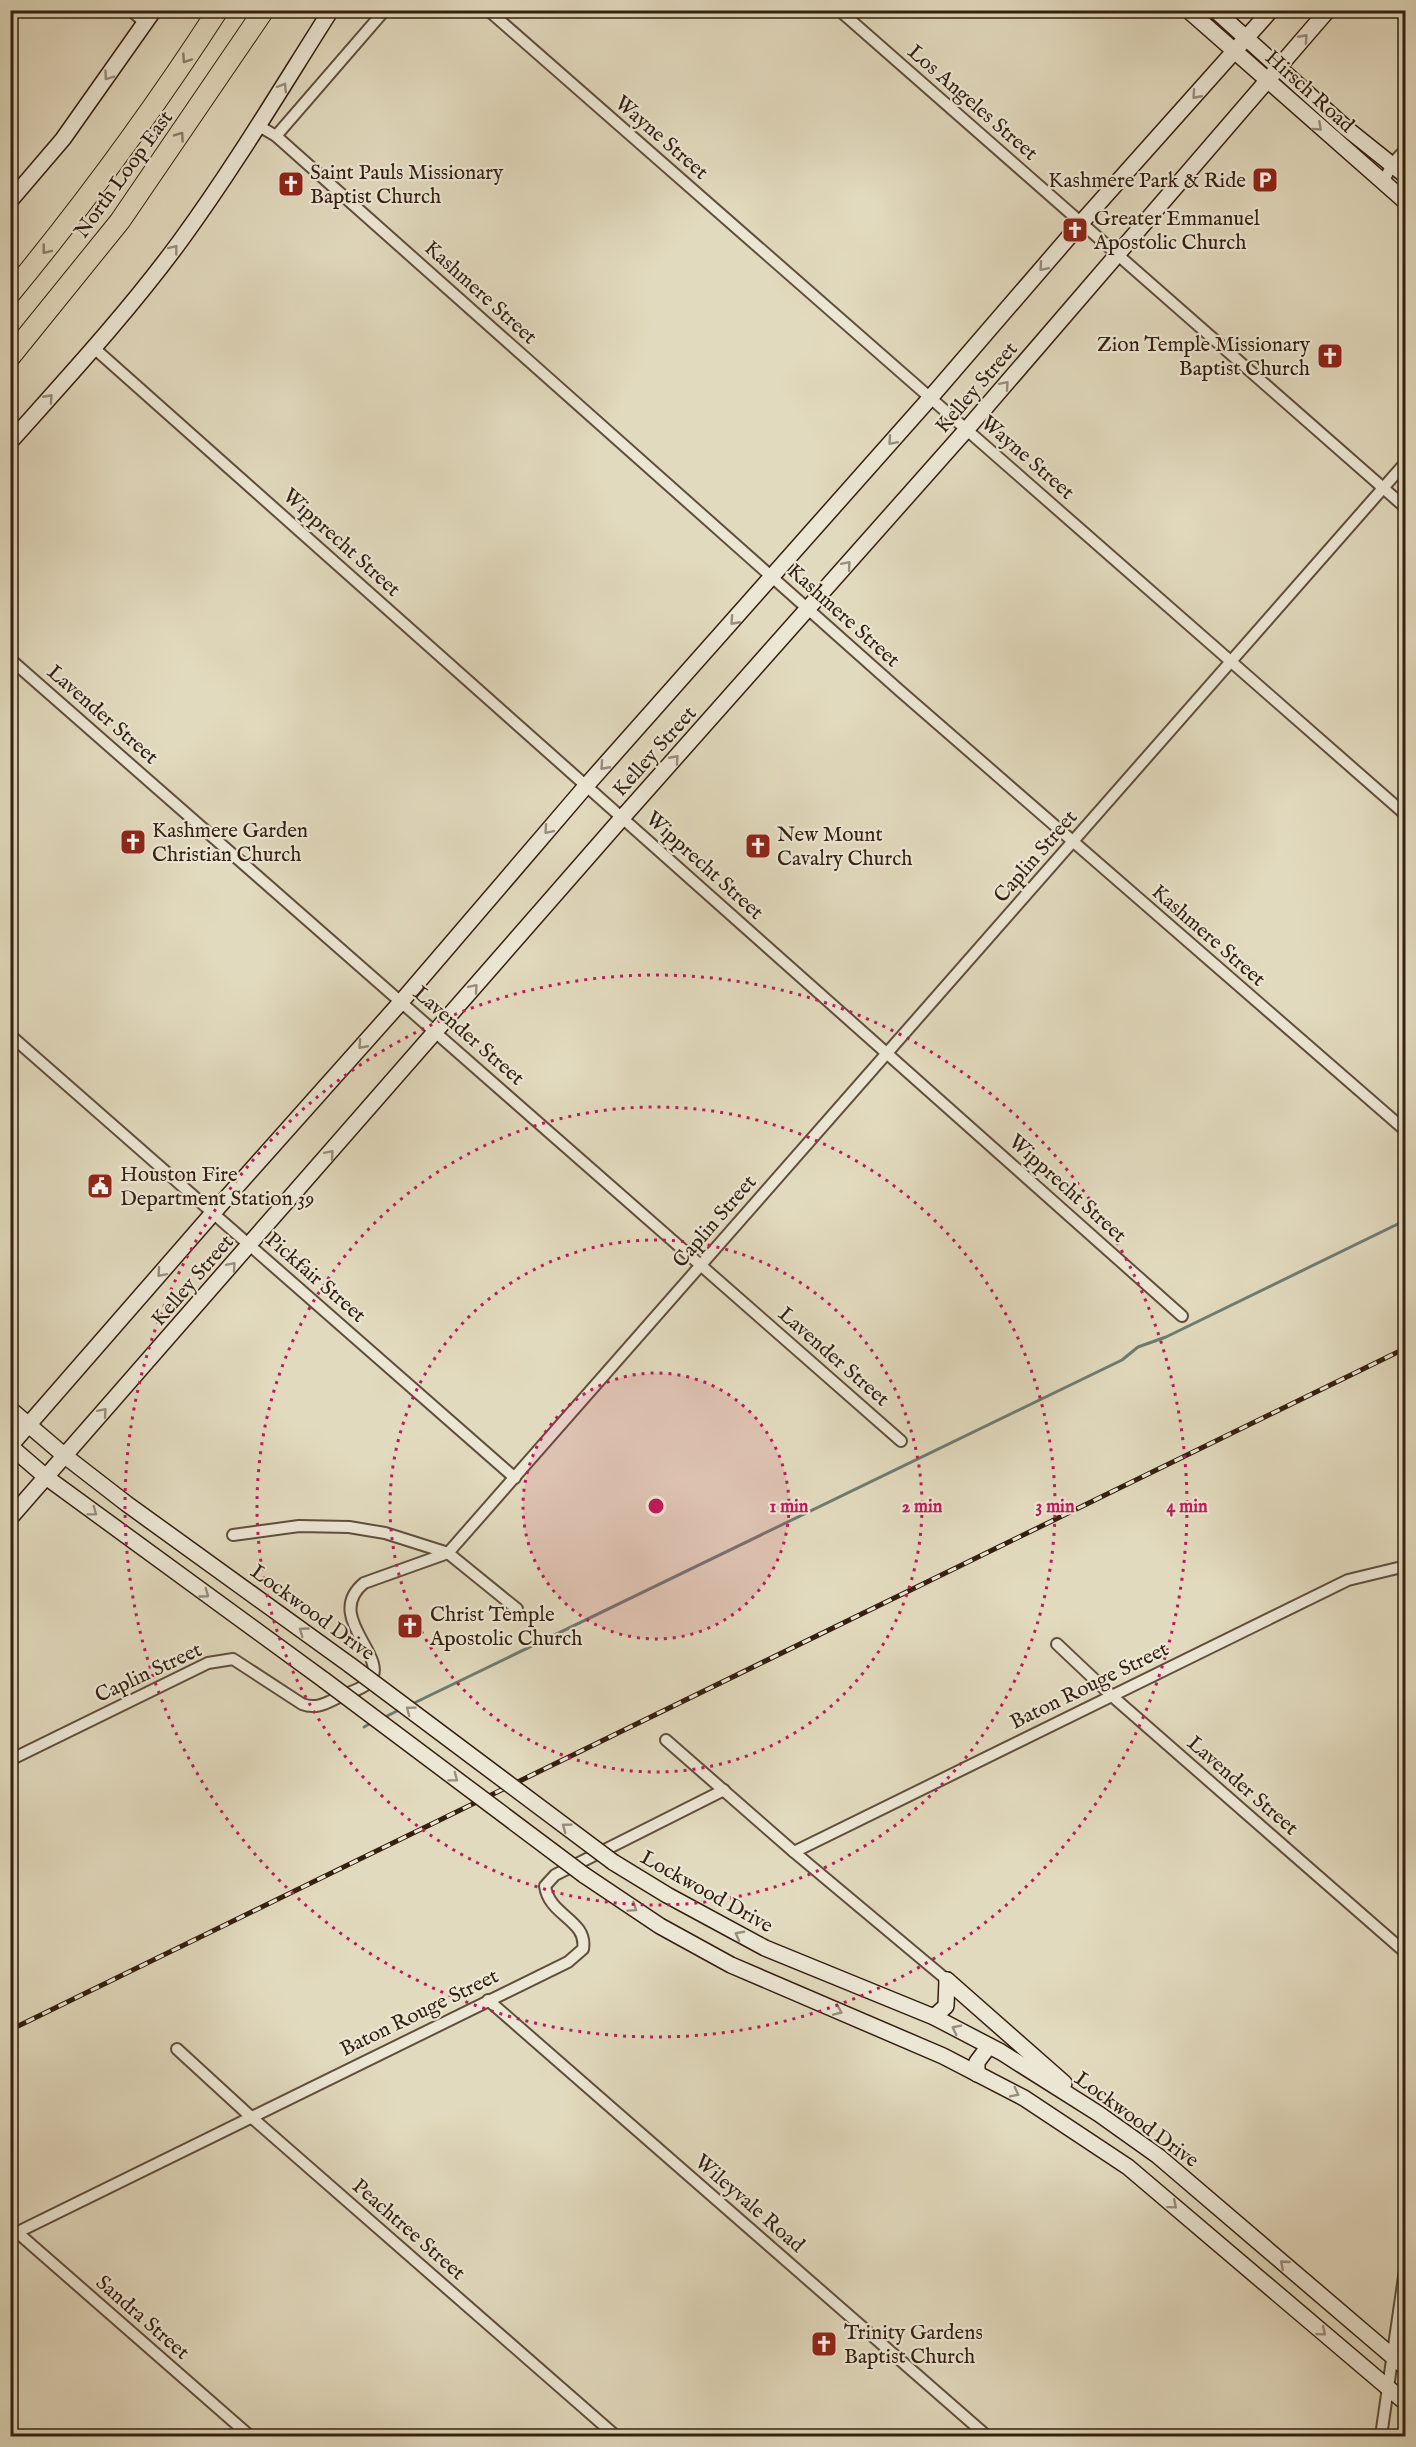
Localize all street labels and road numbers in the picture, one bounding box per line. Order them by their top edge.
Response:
street label: Los Angeles Street [901,39,1043,167]
street label: Hirsch Road [1259,45,1360,140]
street label: Wayne Street [609,90,713,186]
street label: North Loop East [69,106,180,244]
street label: Kashmere Street [418,235,542,351]
street label: Kelley Street [930,336,1024,439]
street label: Wayne Street [975,410,1079,506]
street label: Wipprecht Street [276,483,406,603]
street label: Kashmere Street [781,558,905,674]
street label: Lavender Street [41,659,163,771]
street label: Kelley Street [607,701,703,803]
street label: Caplin Street [988,805,1084,909]
street label: Wipprecht Street [639,806,769,926]
street label: Kashmere Street [1145,879,1271,993]
street label: Lavender Street [407,980,529,1092]
street label: Wipprecht Street [1002,1129,1132,1249]
street label: Caplin Street [667,1170,763,1274]
street label: Pickfair Street [259,1227,371,1329]
street label: Kelley Street [146,1229,240,1332]
street label: Lavender Street [772,1301,894,1413]
street label: Lockwood Drive [244,1559,380,1668]
street label: Baton Rouge Street [1006,1636,1173,1736]
street label: Caplin Street [91,1637,206,1710]
street label: Lavender Street [1181,1730,1303,1842]
street label: Lockwood Drive [635,1845,778,1940]
street label: Baton Rouge Street [336,1963,503,2063]
street label: Lockwood Drive [1068,2066,1204,2175]
street label: Wileyvale Road [688,2149,810,2260]
street label: Peachtree Street [346,2173,470,2287]
street label: Sandra Street [89,2270,195,2366]

